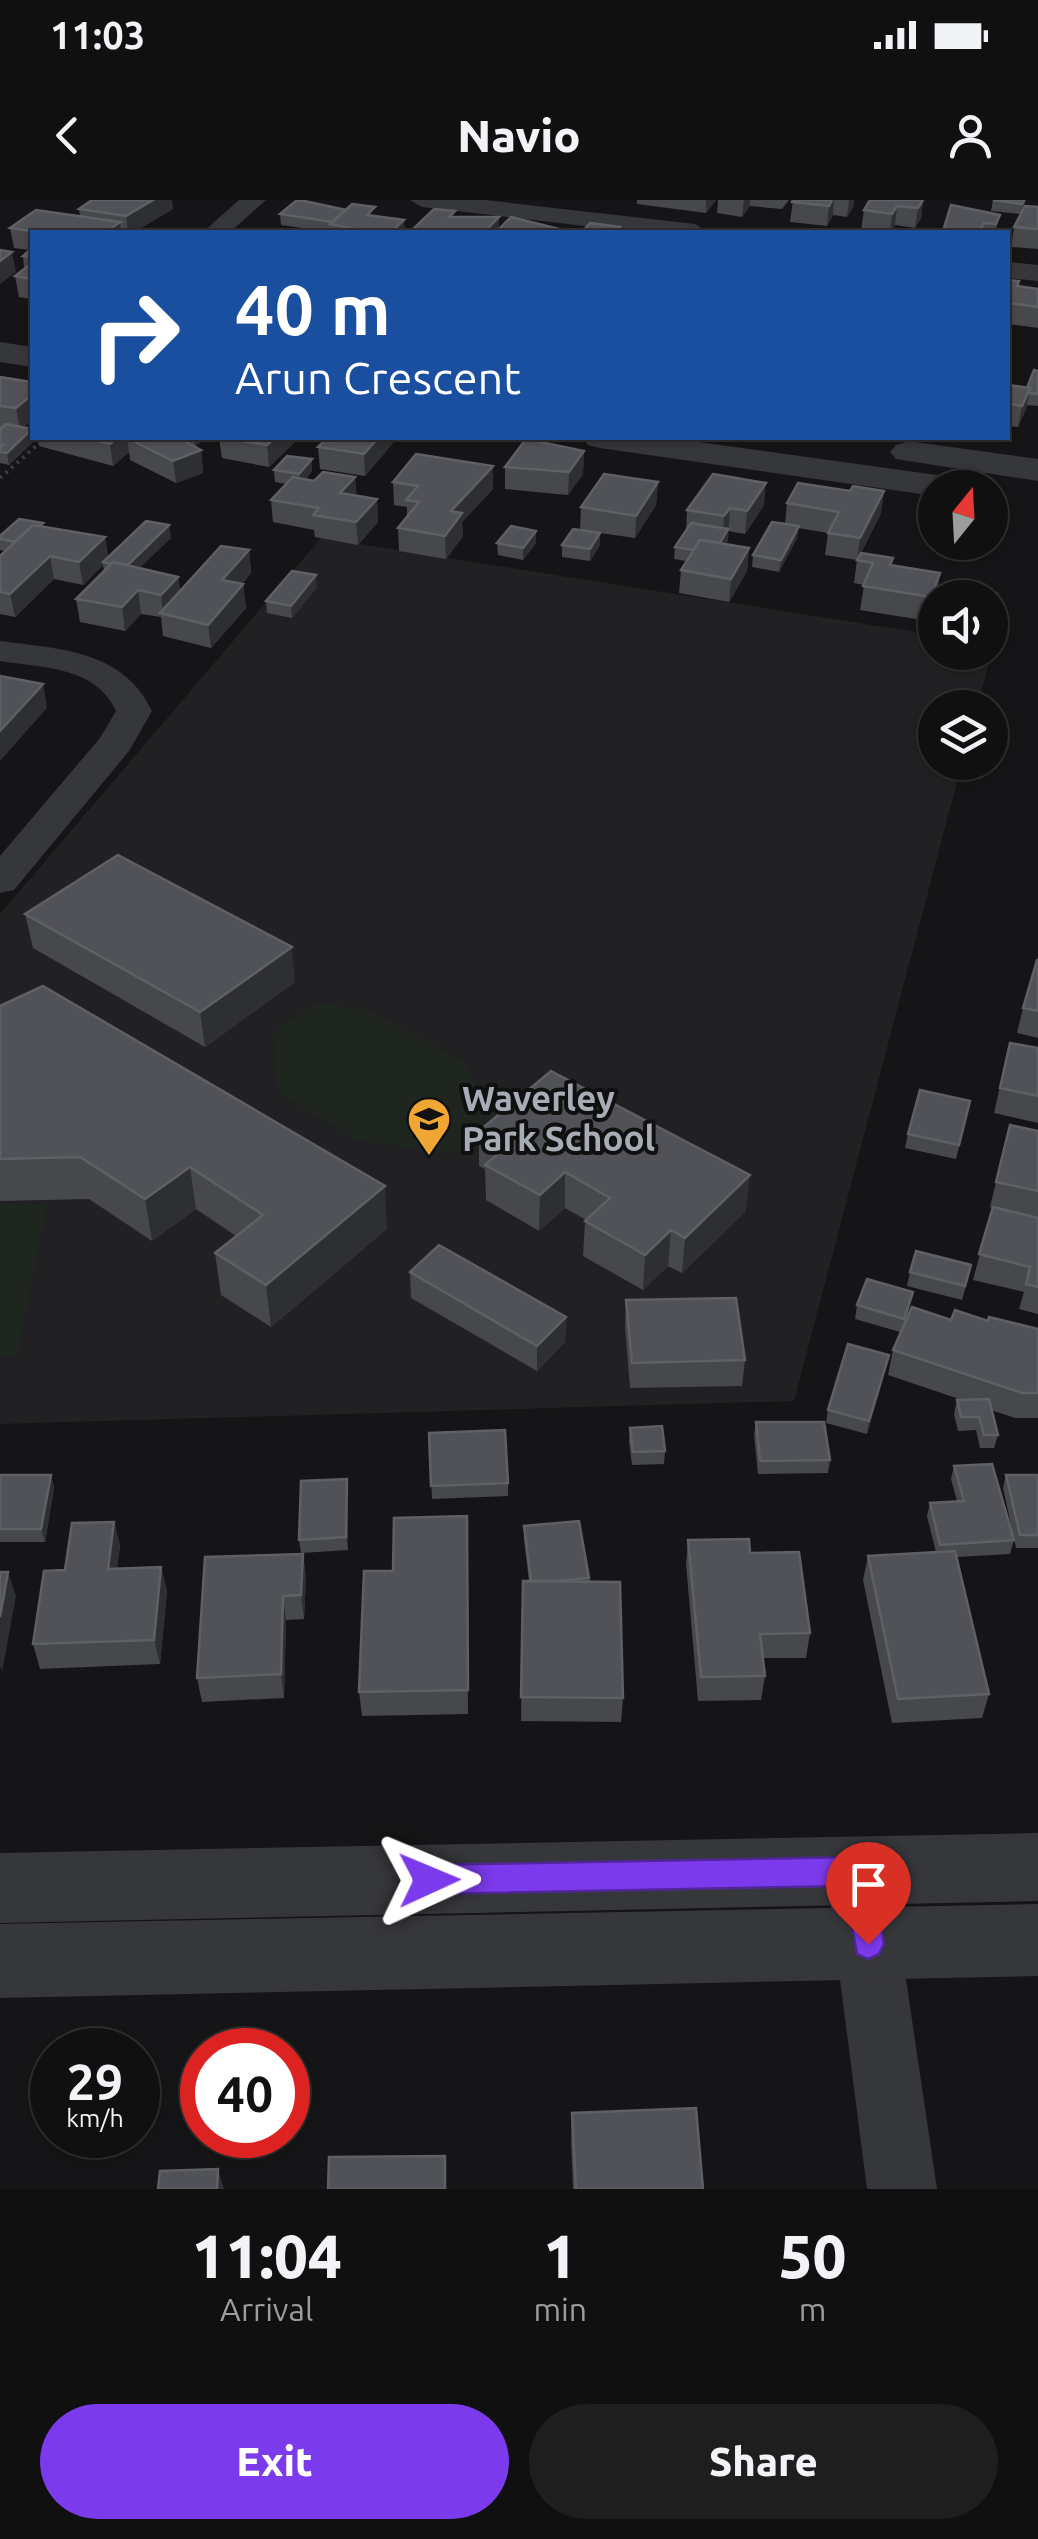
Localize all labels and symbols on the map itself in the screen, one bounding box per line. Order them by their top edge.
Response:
north arrow [918,470,1008,560]
place label: Waverley Park School [462,1078,655,1158]
school or university icon: Waverley Park School [406,1096,452,1157]
position arrow [377,1828,481,1932]
pin [826,1842,911,1945]
speed limit sign: 40 [180,2028,310,2158]

